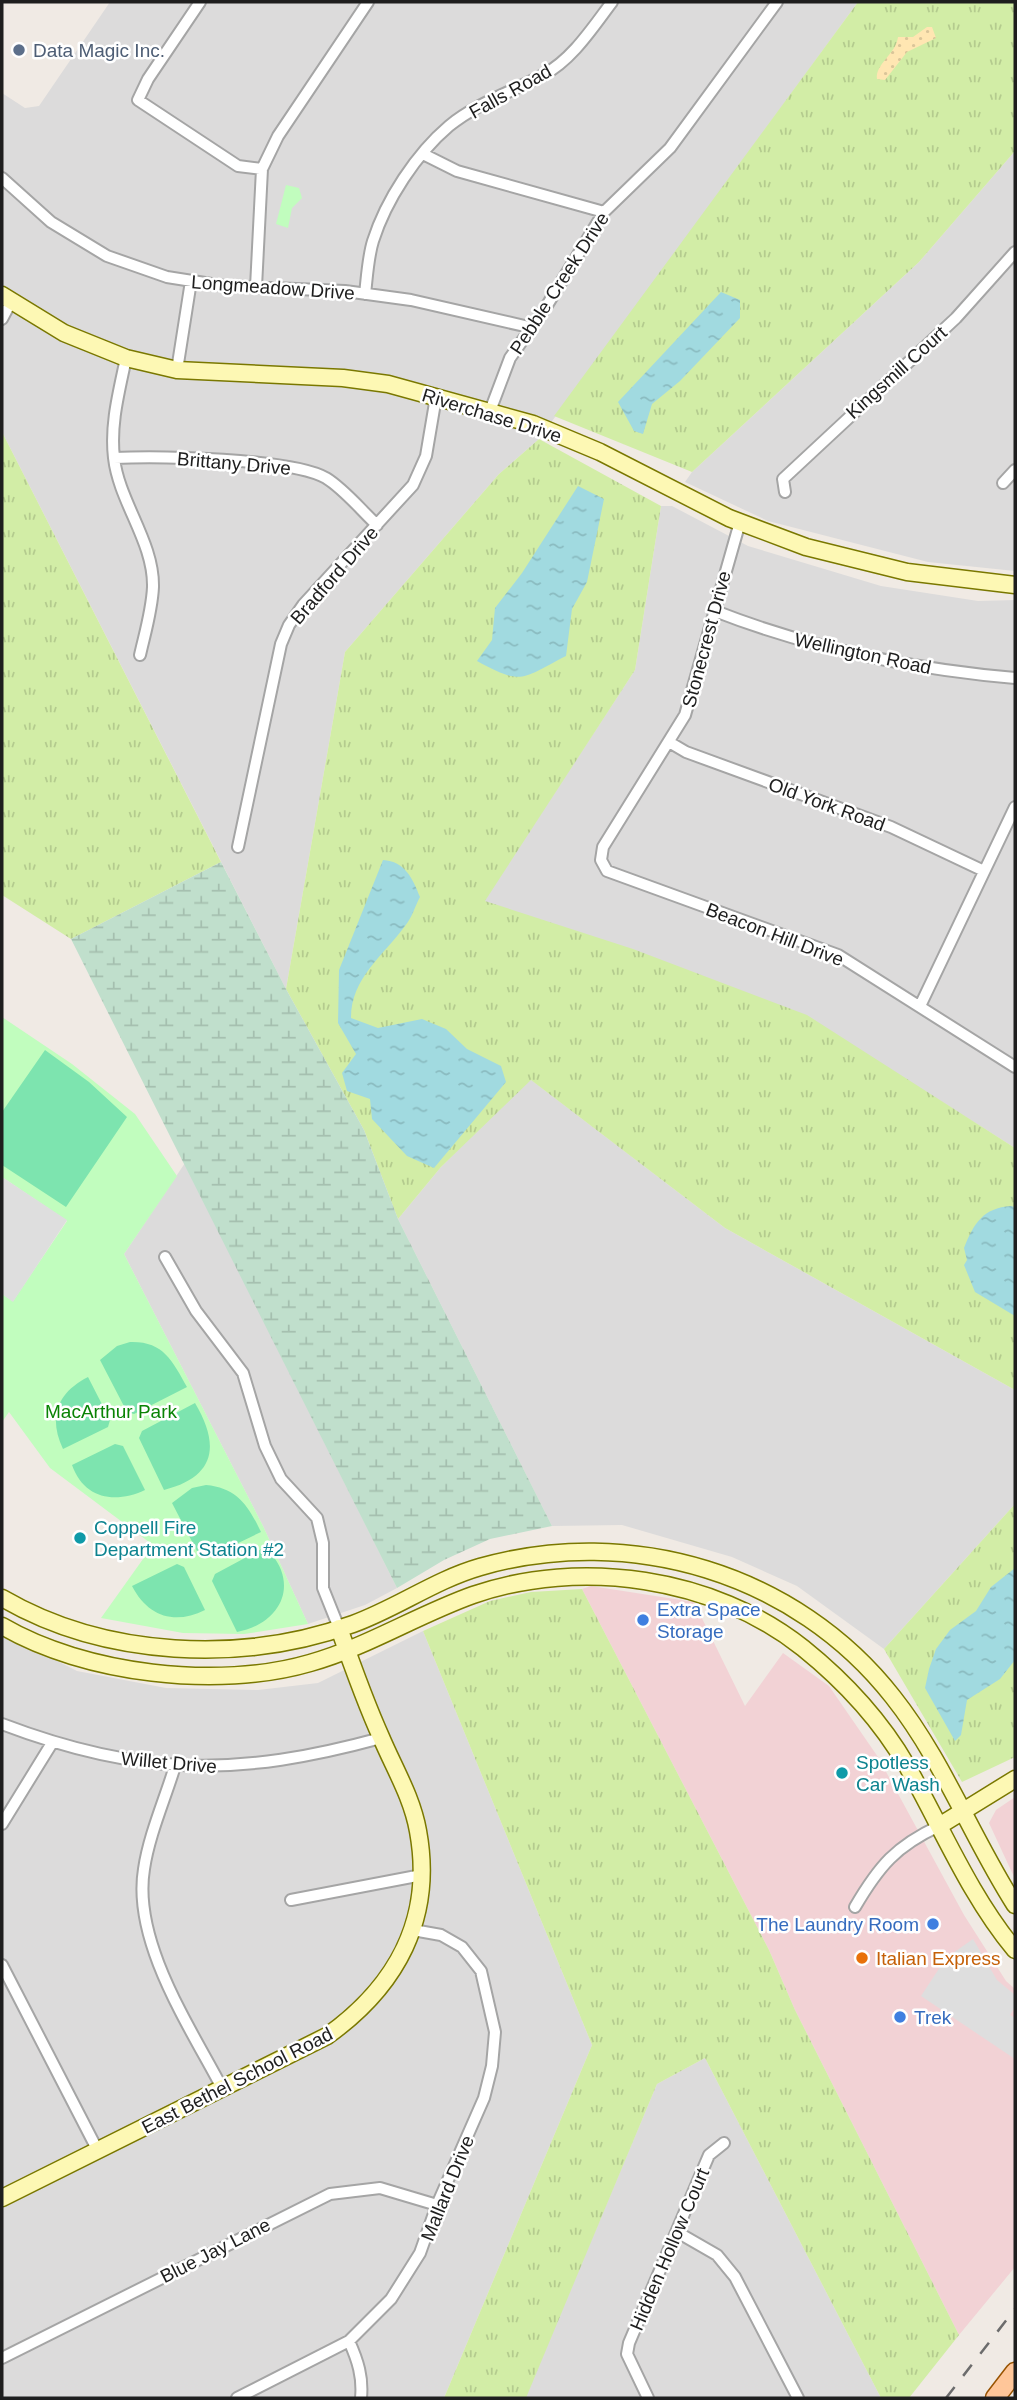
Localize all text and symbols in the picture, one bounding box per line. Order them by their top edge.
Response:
place label: Data Magic Inc. [33,40,165,61]
marker: Data Magic Inc. [11,42,27,58]
street label: Falls Road [465,60,555,123]
street label: Pebble Creek Drive [506,208,613,358]
street label: Longmeadow Drive [191,271,355,304]
street label: Kingsmill Court [842,321,951,423]
street label: Riverchase Drive [420,384,564,447]
street label: Brittany Drive [176,448,292,479]
street label: Bradford Drive [286,522,382,628]
street label: Stonecrest Drive [678,569,735,710]
street label: Wellington Road [793,629,933,678]
street label: Old York Road [766,774,888,835]
street label: Beacon Hill Drive [703,899,847,970]
park label: MacArthur Park [45,1401,177,1422]
place label: Coppell Fire Department Station #2 [94,1517,284,1560]
marker: Coppell Fire Department Station #2 [72,1530,88,1546]
place label: Extra Space Storage [657,1599,761,1642]
marker: Extra Space Storage [635,1612,651,1628]
street label: Willet Drive [120,1748,218,1777]
place label: Spotless Car Wash [856,1752,940,1795]
marker: Spotless Car Wash [834,1765,850,1781]
place label: The Laundry Room [756,1914,919,1935]
marker: The Laundry Room [925,1916,941,1932]
place label: Italian Express [876,1948,1001,1969]
marker: Italian Express [854,1950,870,1966]
place label: Trek [914,2007,952,2028]
marker: Trek [892,2009,908,2025]
street label: East Bethel School Road [138,2023,336,2138]
street label: Mallard Drive [417,2132,478,2244]
street label: Hidden Hollow Court [626,2164,713,2333]
street label: Blue Jay Lane [157,2214,274,2287]

